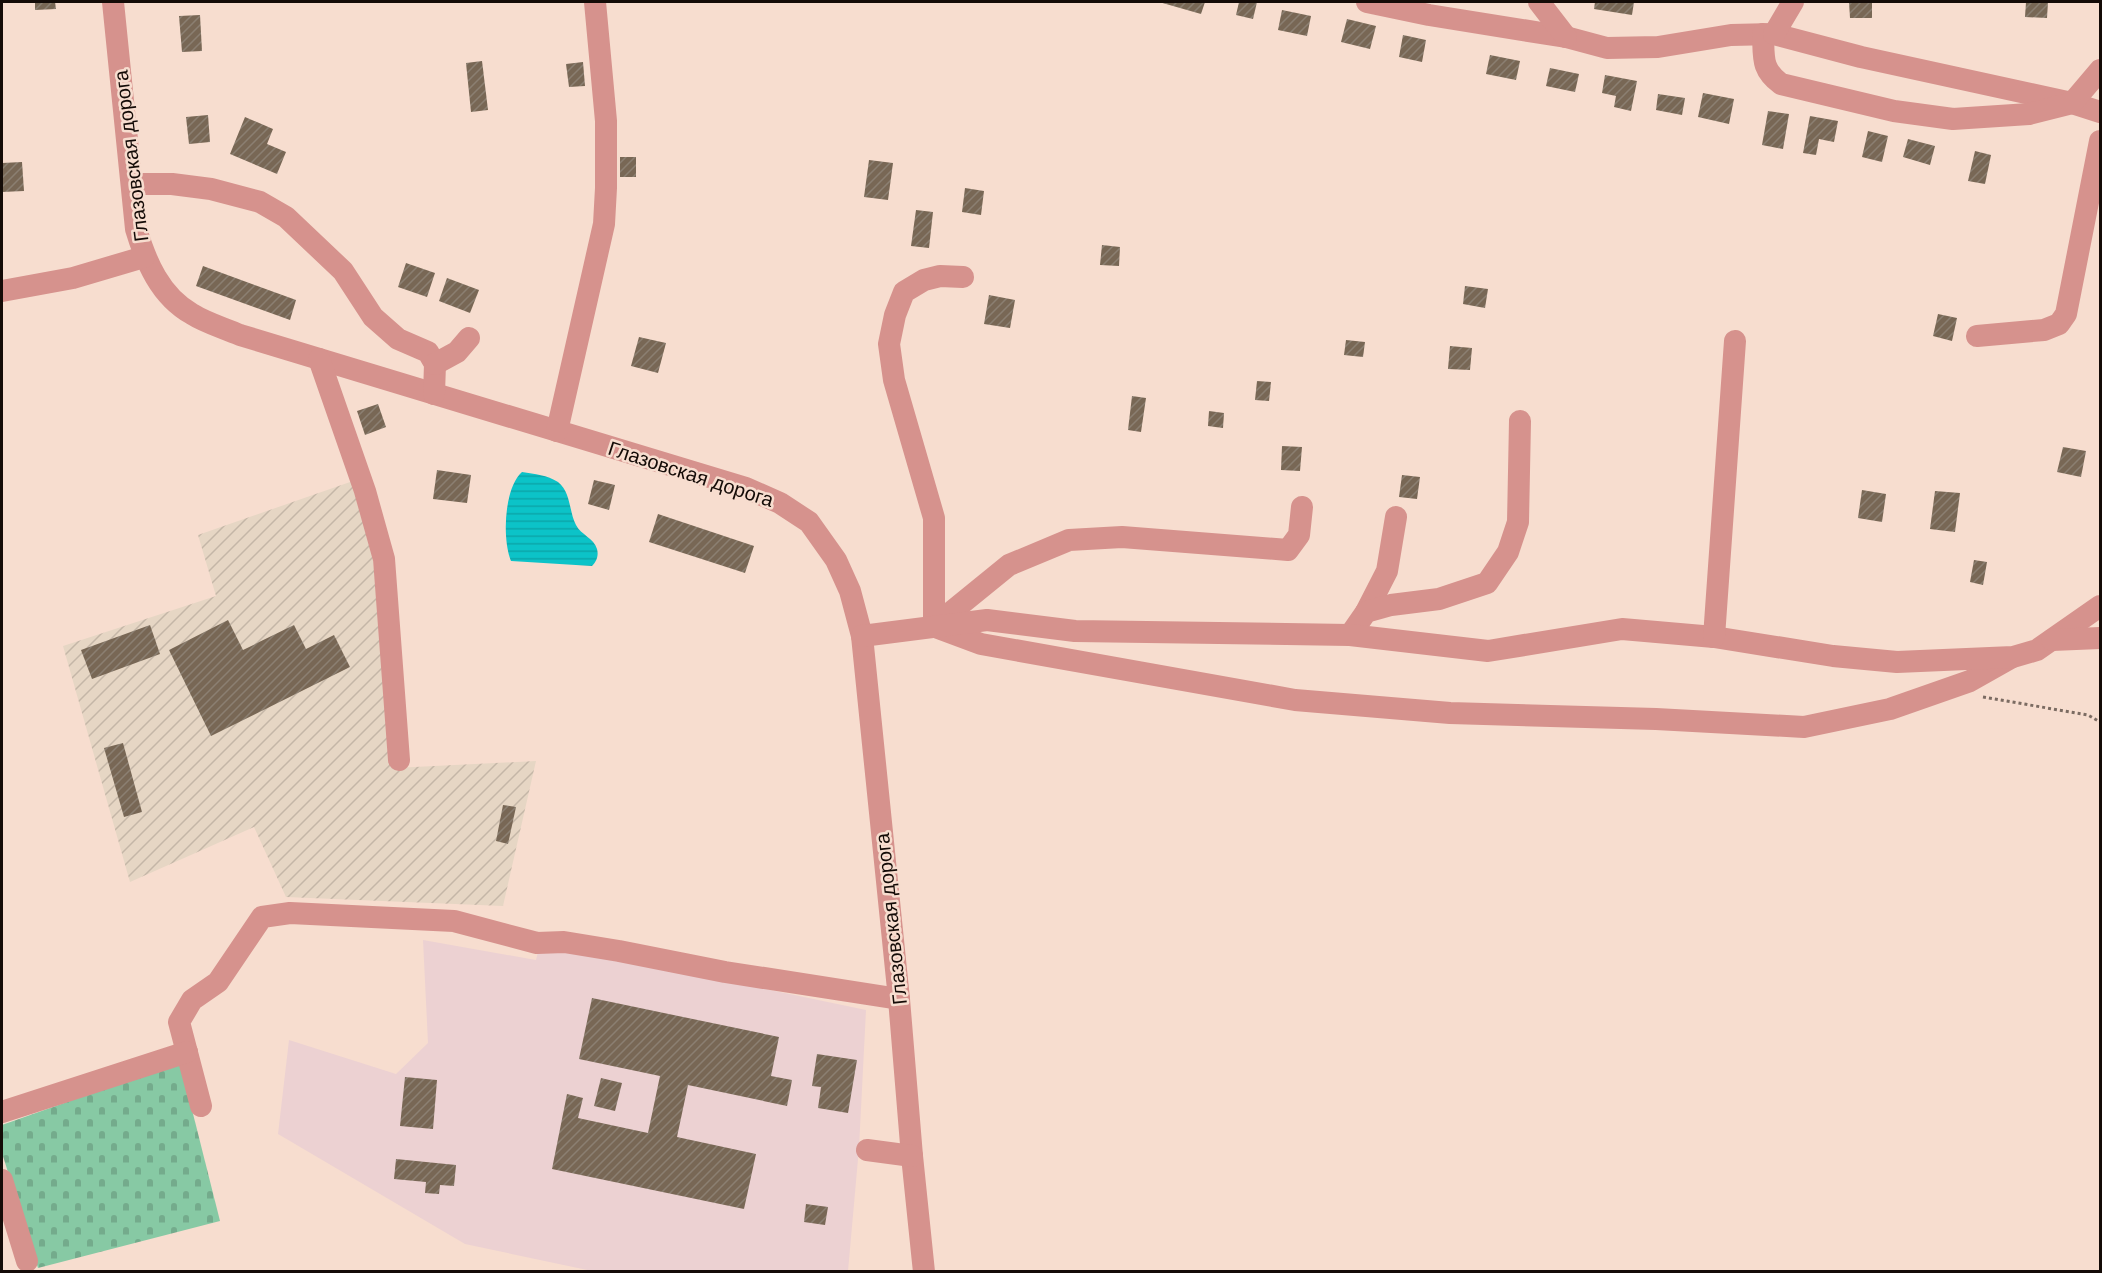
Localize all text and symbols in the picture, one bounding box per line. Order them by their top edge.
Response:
street label: Глазовская дорога [109,68,152,243]
street label: Глазовская дорога [606,437,777,511]
street label: Глазовская дорога [871,831,911,1006]

